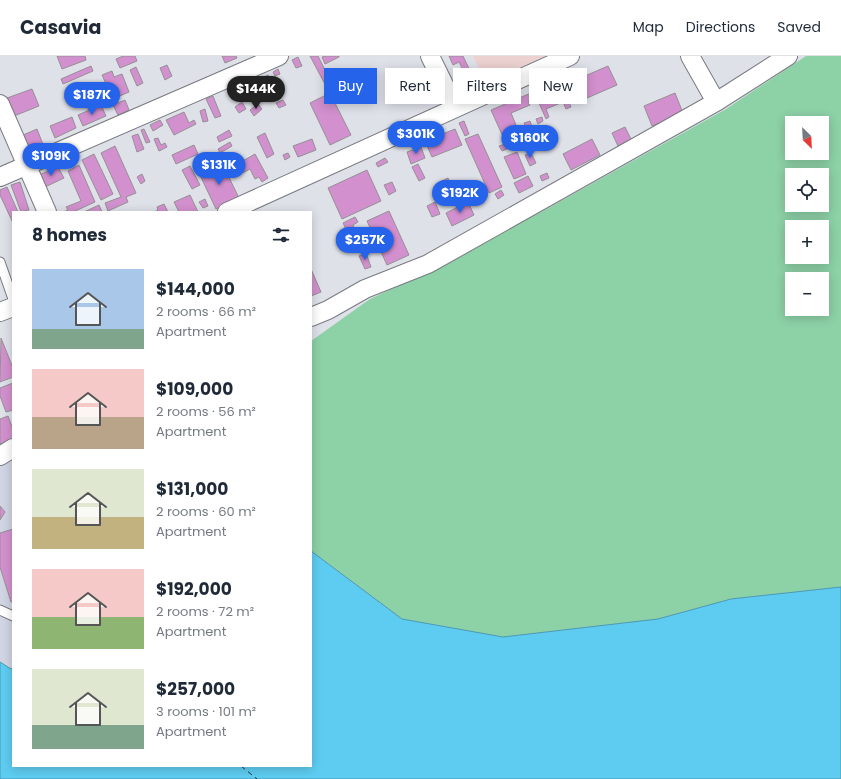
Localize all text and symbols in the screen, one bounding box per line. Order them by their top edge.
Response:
text: Casavia [20,14,101,41]
text: Map [633,17,664,37]
text: Directions [686,17,755,37]
text: Saved [777,17,821,37]
chip: Buy [324,68,377,104]
chip: Rent [385,68,445,104]
chip: Filters [453,68,521,104]
chip: New [529,68,587,104]
pin: $144K [228,76,284,110]
text: $144K [236,79,276,98]
pin: $187K [64,82,120,116]
text: $187K [73,85,111,104]
north arrow [785,116,829,160]
map controls [785,116,829,316]
pin: $301K [388,121,444,155]
text: $301K [397,124,435,143]
pin: $160K [502,125,558,159]
text: $160K [510,128,550,147]
pin: $109K [23,143,79,177]
text: $109K [32,146,70,165]
pin: $131K [191,152,247,186]
text: $131K [201,155,237,174]
button: locate [785,168,829,212]
pin: $192K [432,180,488,214]
text: $192K [441,183,479,202]
button: + [785,220,829,264]
text: 8 homes [32,223,107,247]
icon: filters [270,224,292,246]
pin: $257K [337,227,393,261]
text: $257K [345,230,385,249]
button: − [785,272,829,316]
text: $144,000 [156,277,235,301]
icon: home [64,285,112,333]
text: 2 rooms · 66 m² [156,302,256,321]
text: Apartment [156,322,226,341]
text: $109,000 [156,377,233,401]
icon: home [64,385,112,433]
text: 2 rooms · 56 m² [156,402,256,421]
text: Apartment [156,422,226,441]
text: $131,000 [156,477,228,501]
icon: home [64,485,112,533]
text: 2 rooms · 60 m² [156,502,256,521]
text: Apartment [156,522,226,541]
text: $192,000 [156,577,232,601]
icon: home [64,585,112,633]
text: 2 rooms · 72 m² [156,602,254,621]
text: Apartment [156,622,226,641]
text: $257,000 [156,677,235,701]
icon: home [64,685,112,733]
text: 3 rooms · 101 m² [156,702,256,721]
text: Apartment [156,722,226,741]

